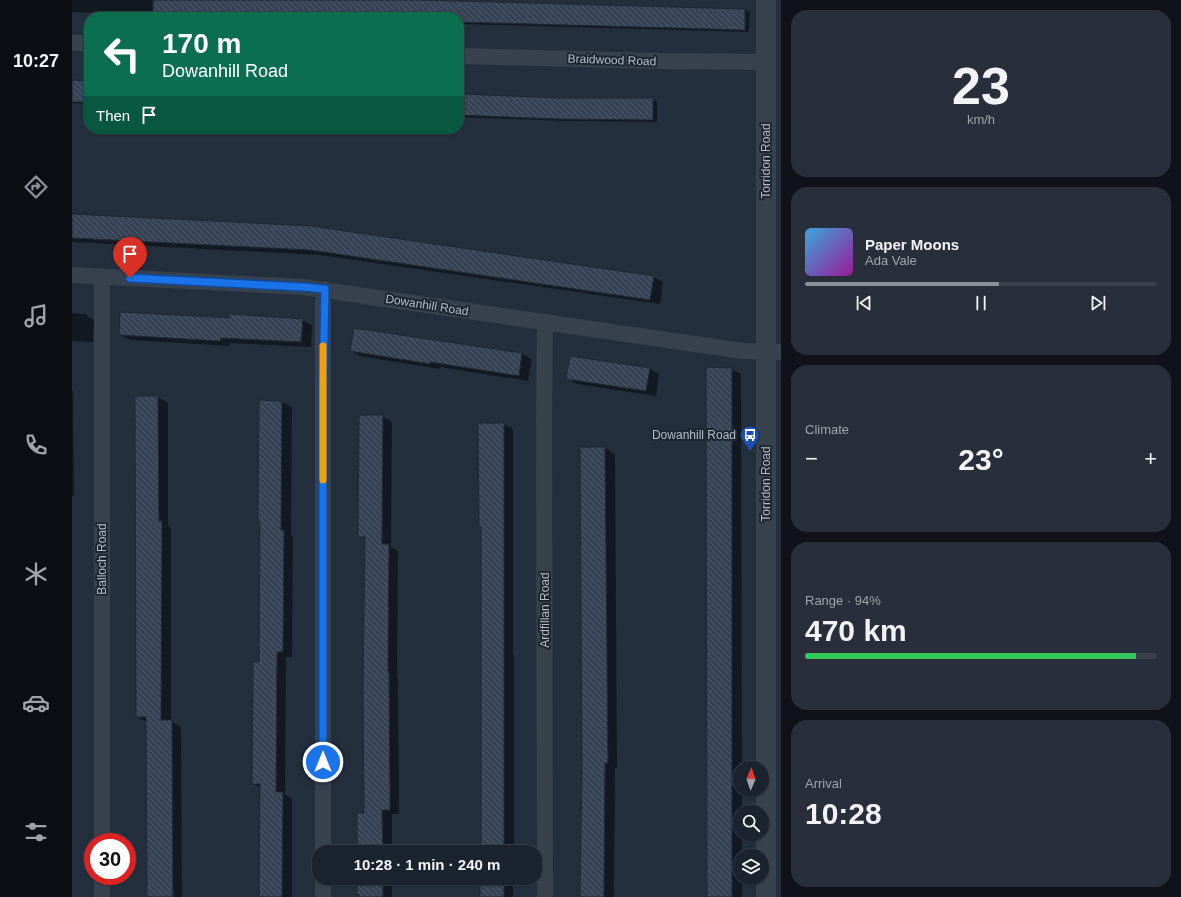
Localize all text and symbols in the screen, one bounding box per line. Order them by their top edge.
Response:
icon: left [96,28,148,80]
text: 170 m [162,28,241,59]
text: 10:27 [13,51,59,71]
street label: Braidwood Road [567,51,657,69]
text: 23 [952,57,1010,115]
text: Dowanhill Road [162,61,288,81]
icon: arrive [138,104,160,126]
text: Then [96,107,130,124]
text: km/h [967,112,995,127]
street label: Torridon Road [759,123,773,199]
icon: directions [22,173,50,201]
text: Paper Moons [865,236,959,253]
pin [113,237,147,278]
icon: arrive [119,243,141,265]
text: Ada Vale [865,253,917,268]
street label: Dowanhill Road [384,292,470,318]
icon: previous [853,292,875,314]
icon: pause [970,292,992,314]
icon: next [1087,292,1109,314]
icon: music [22,302,50,330]
text: Climate [805,422,849,437]
bus stop icon: Dowanhill Road [739,424,761,452]
place label: Dowanhill Road [652,428,736,442]
icon: phone [22,431,50,459]
text: 23° [958,443,1004,476]
street label: Torridon Road [759,446,773,522]
text: − [805,446,818,471]
text: + [1144,446,1157,471]
street label: Balloch Road [95,523,109,595]
icon: climate [22,560,50,588]
street label: Ardfillan Road [538,572,552,648]
text: Range · 94% [805,593,881,608]
text: 470 km [805,614,907,647]
icon: car [22,689,50,717]
position arrow [302,741,344,783]
north arrow [733,761,769,797]
map controls [733,761,769,885]
text: Arrival [805,776,842,791]
text: 10:28 [805,797,882,830]
button: search [733,805,769,841]
icon: filters [22,818,50,846]
speed limit sign: 30 [84,833,136,885]
button: layers [733,849,769,885]
text: 10:28 · 1 min · 240 m [354,856,500,873]

